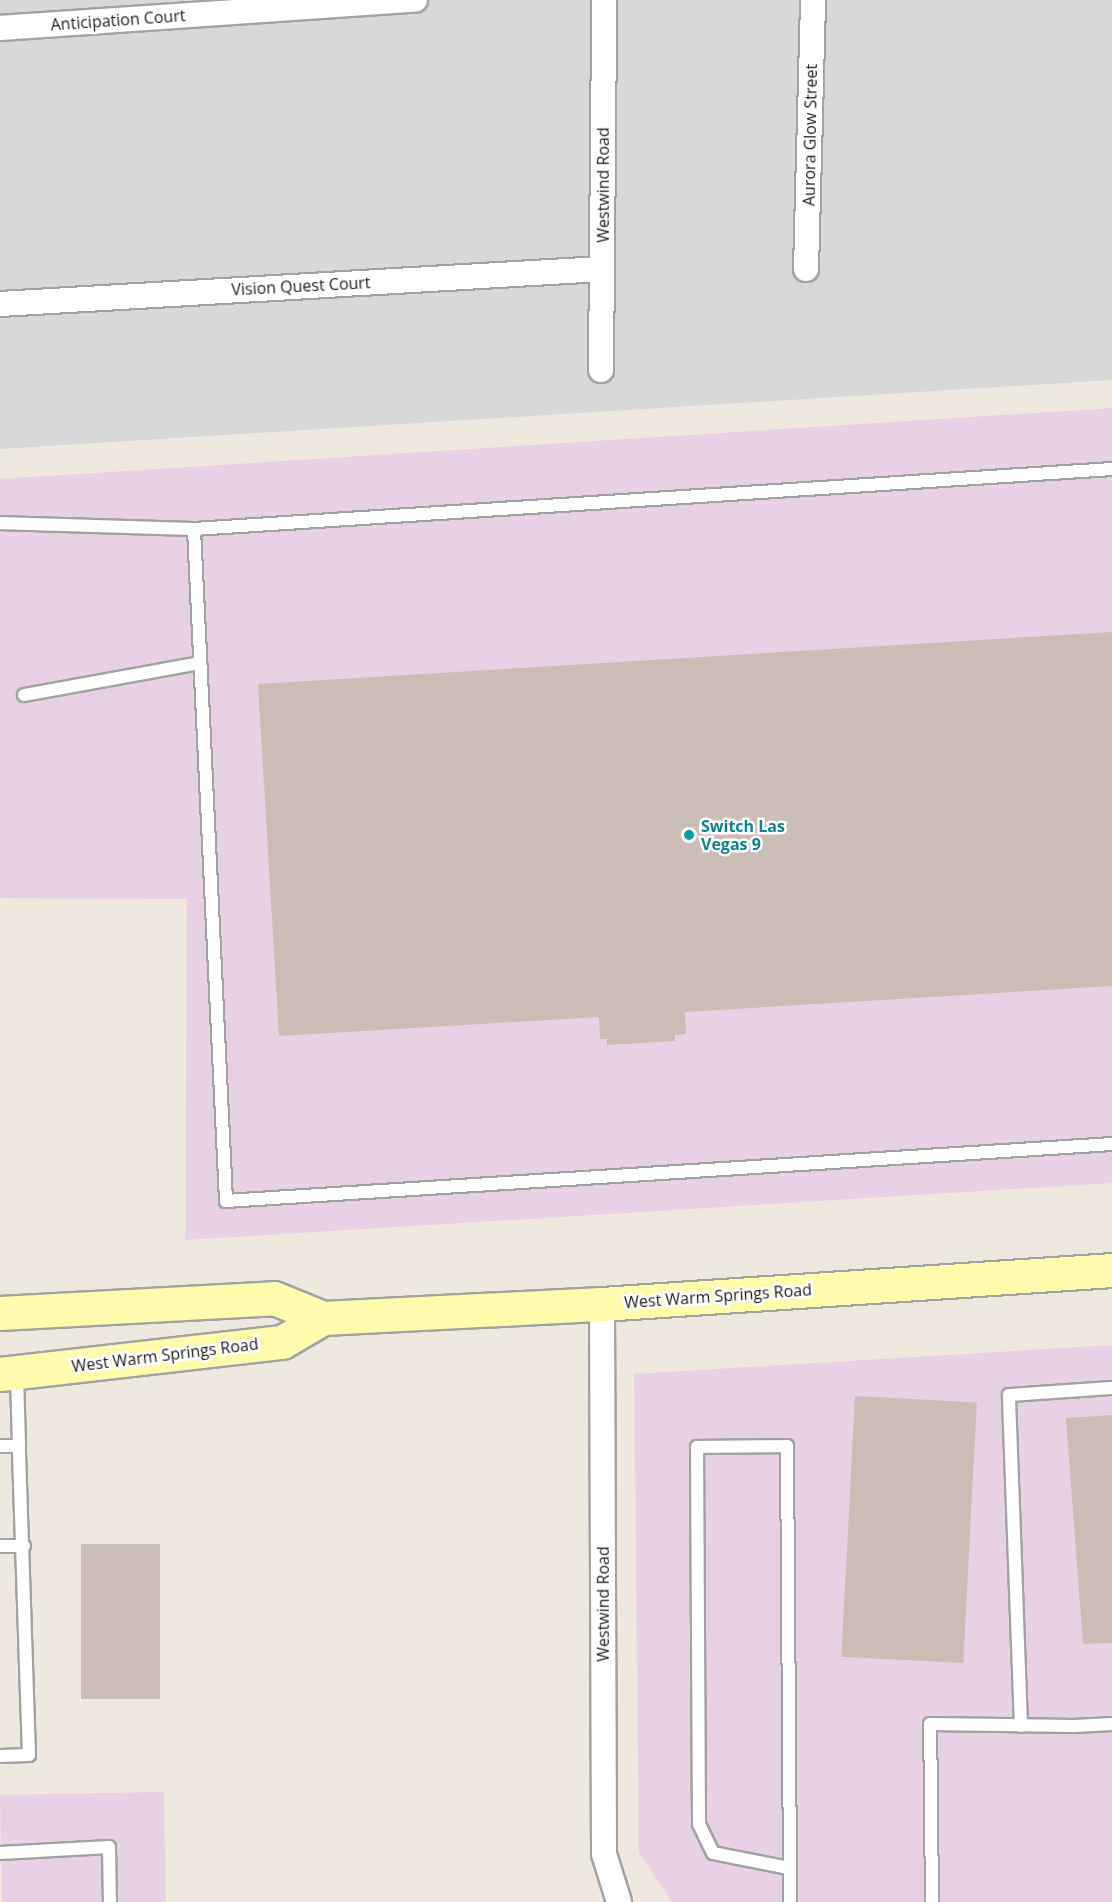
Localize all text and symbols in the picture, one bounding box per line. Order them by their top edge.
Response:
street label: Anticipation Court [50,6,186,34]
street label: Aurora Glow Street [799,64,821,206]
street label: Westwind Road [593,127,613,243]
street label: Vision Quest Court [231,273,371,299]
place label: Switch Las Vegas 9 [701,816,785,854]
marker: Switch Las Vegas 9 [682,828,696,842]
street label: West Warm Springs Road [624,1280,812,1312]
street label: West Warm Springs Road [71,1334,259,1376]
street label: Westwind Road [593,1546,613,1662]

